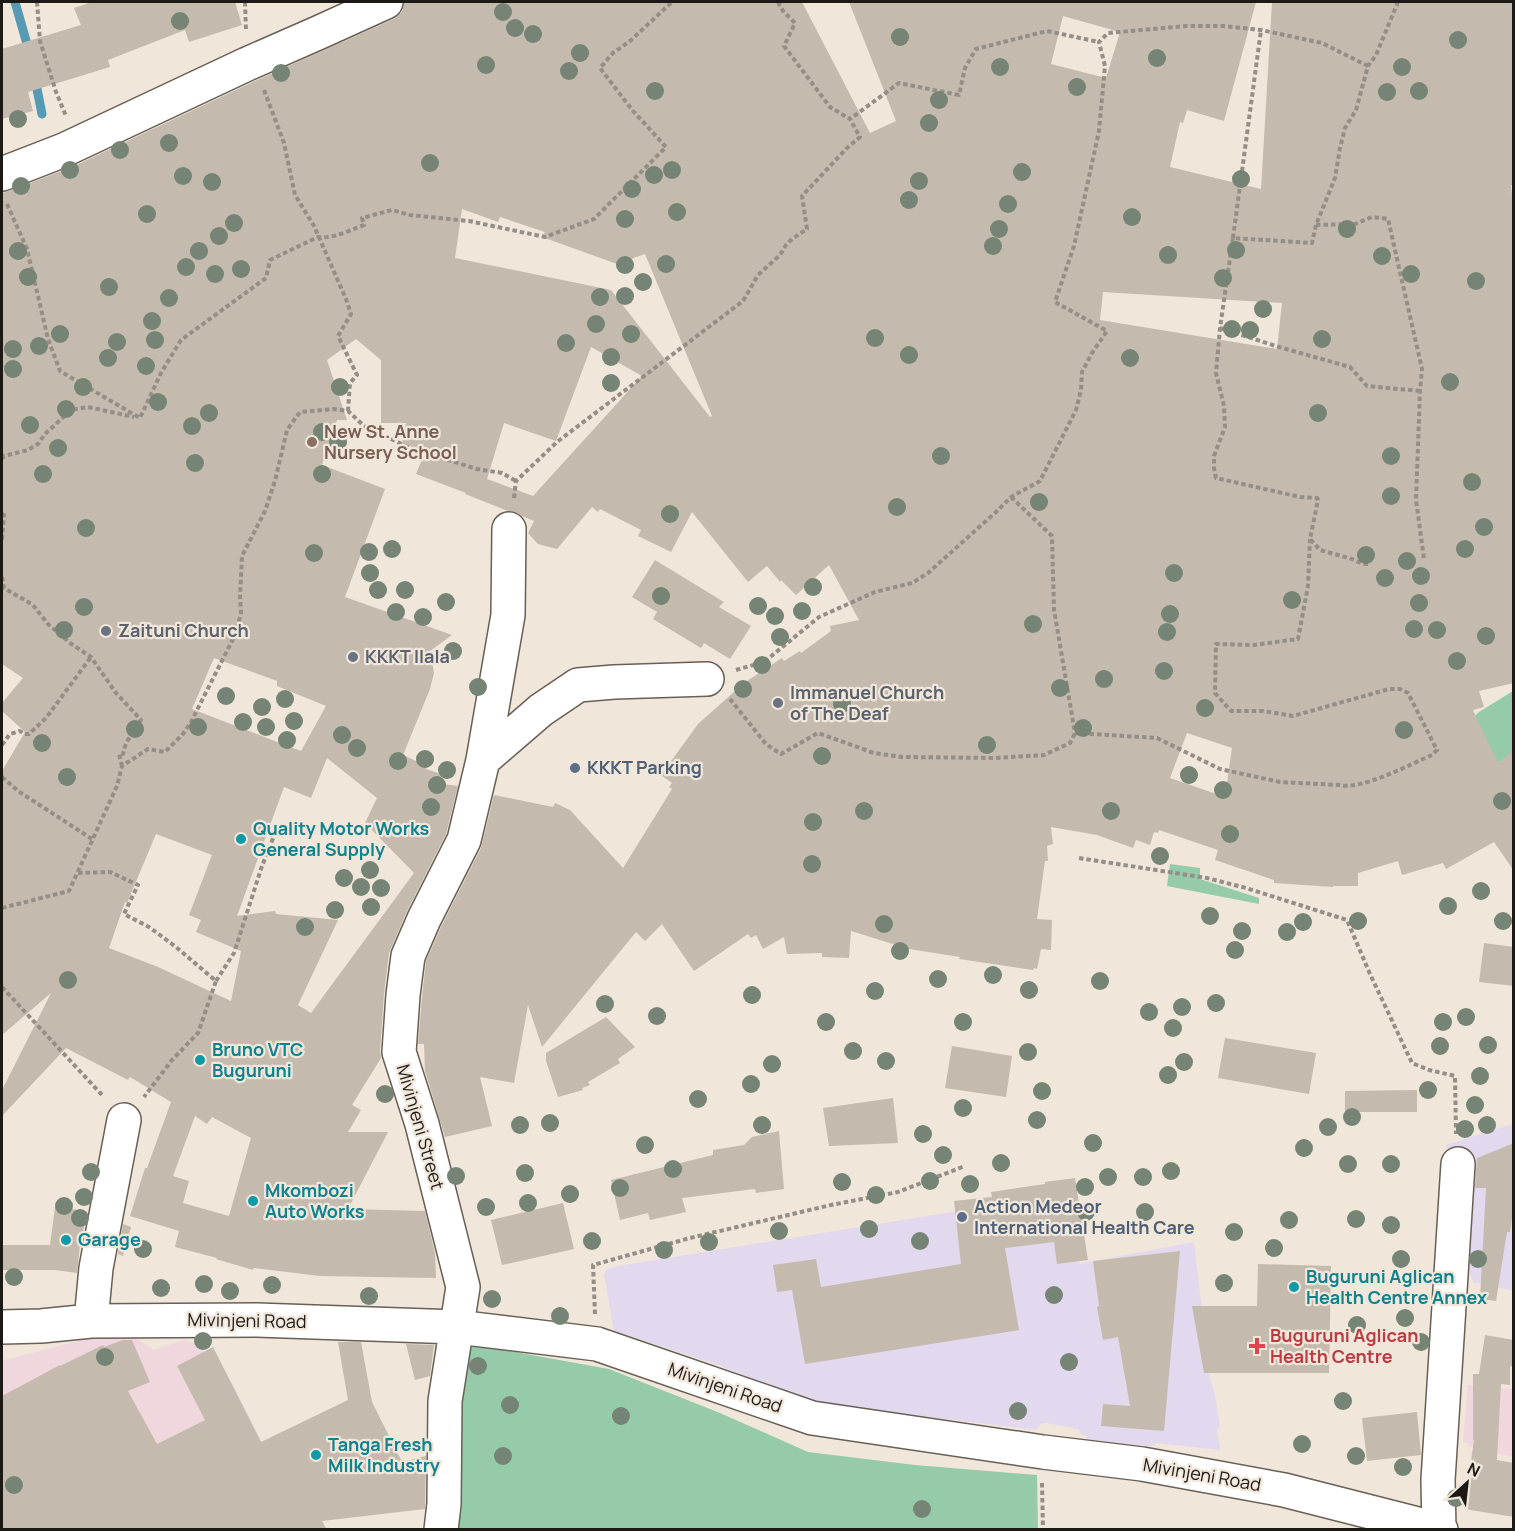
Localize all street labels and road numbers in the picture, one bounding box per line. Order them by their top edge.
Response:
street label: Mivinjeni Street [392,1061,450,1192]
street label: Mivinjeni Road [187,1307,307,1333]
street label: Mivinjeni Road [665,1356,786,1418]
street label: Mivinjeni Road [1141,1452,1263,1496]

